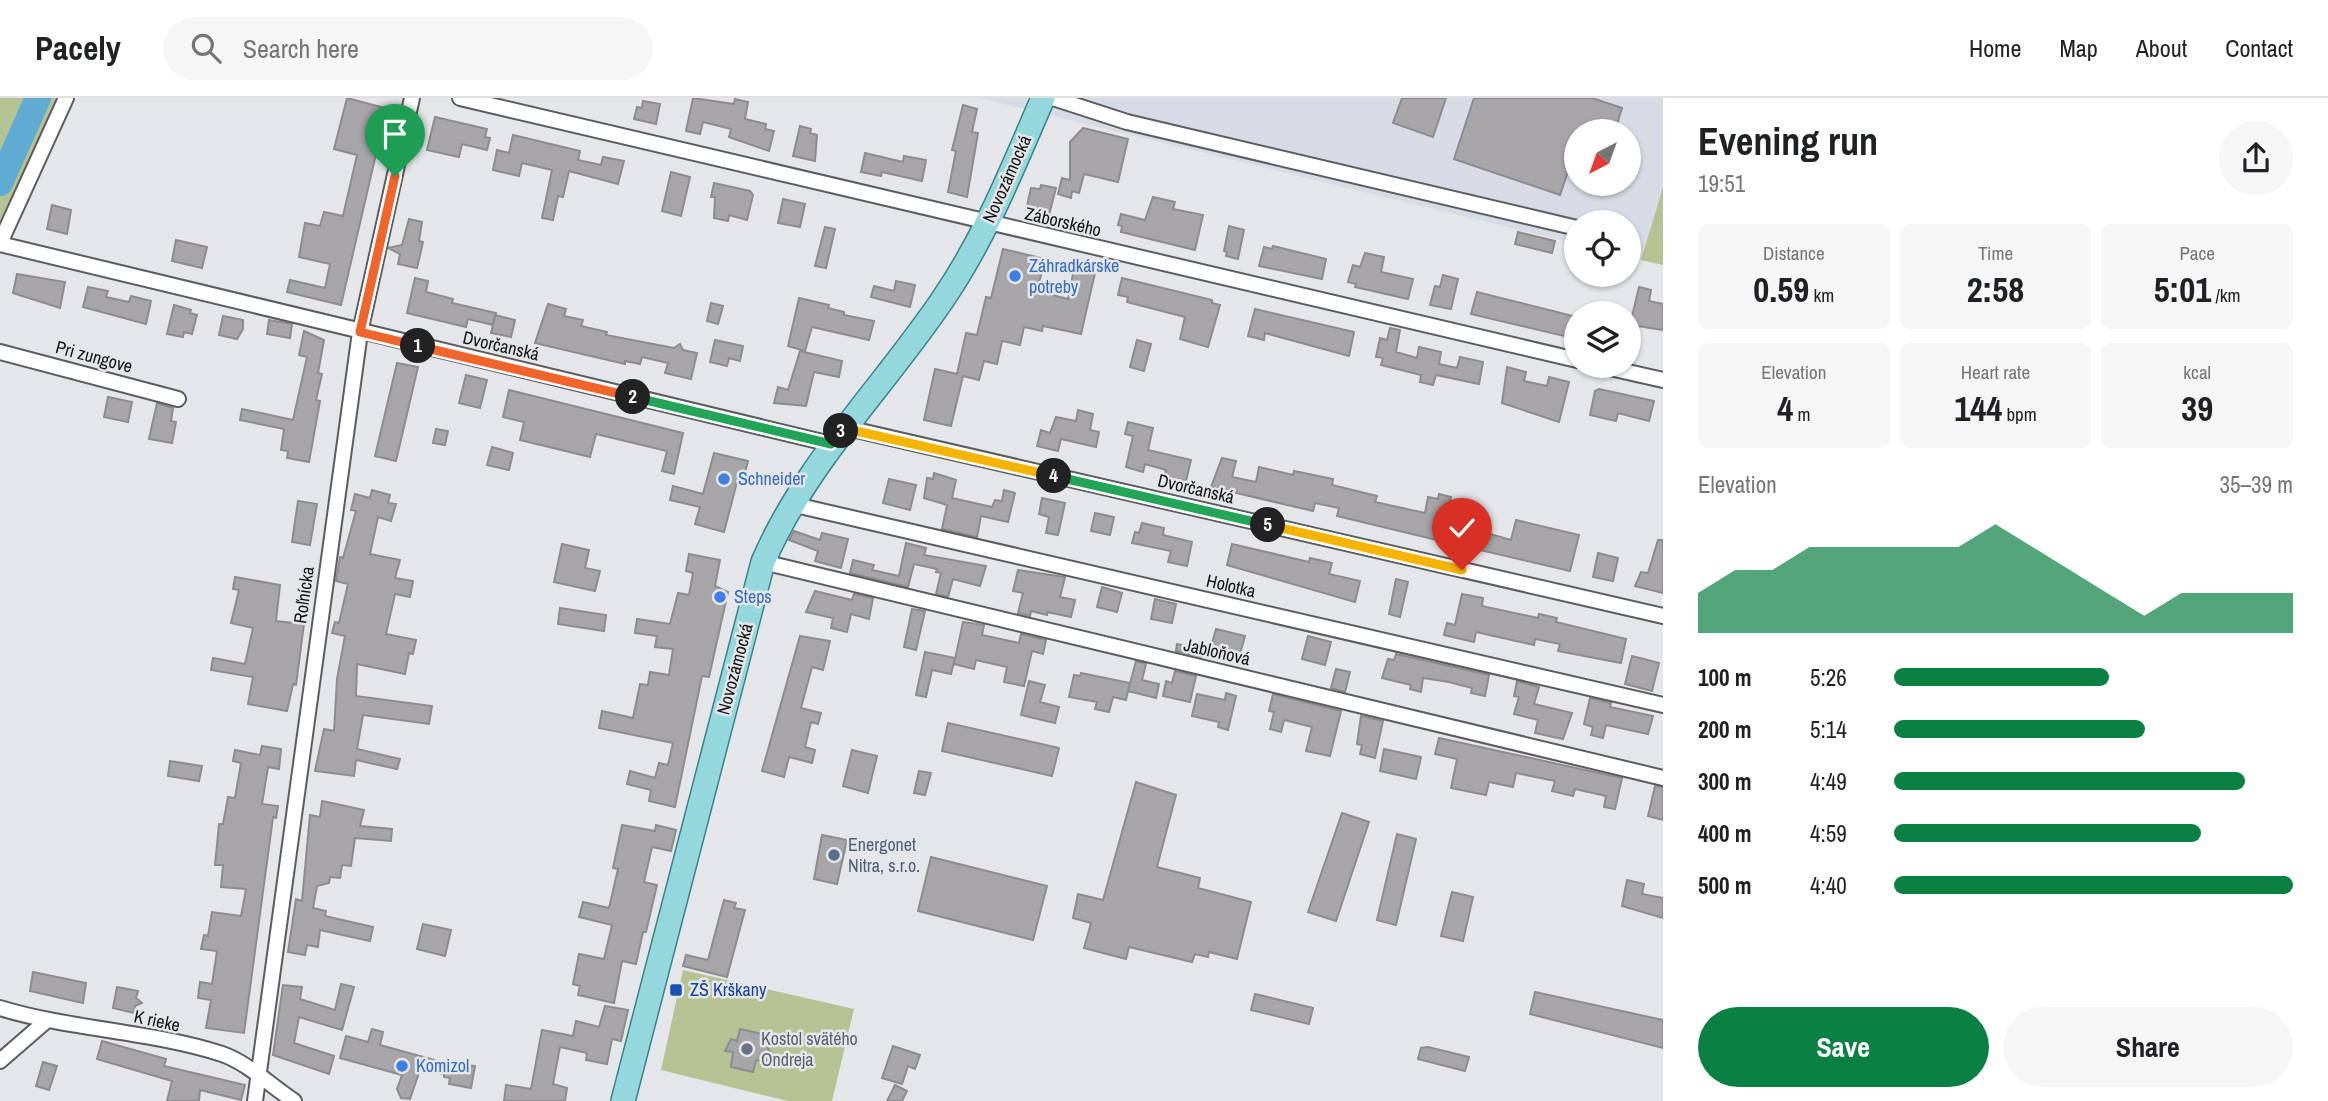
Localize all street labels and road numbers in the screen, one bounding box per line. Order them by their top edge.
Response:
street label: Novozámocká [976,131,1037,227]
street label: Záborského [1022,201,1104,242]
street label: Dvorčanská [460,325,542,366]
street label: Pri zungove [53,334,135,379]
street label: Dvorčanská [1155,468,1237,509]
street label: Roľnícka [287,565,320,625]
street label: Holotka [1204,568,1258,603]
street label: Novozámocká [710,620,759,717]
street label: Jabloňová [1182,632,1253,671]
street label: K rieke [132,1003,183,1038]

